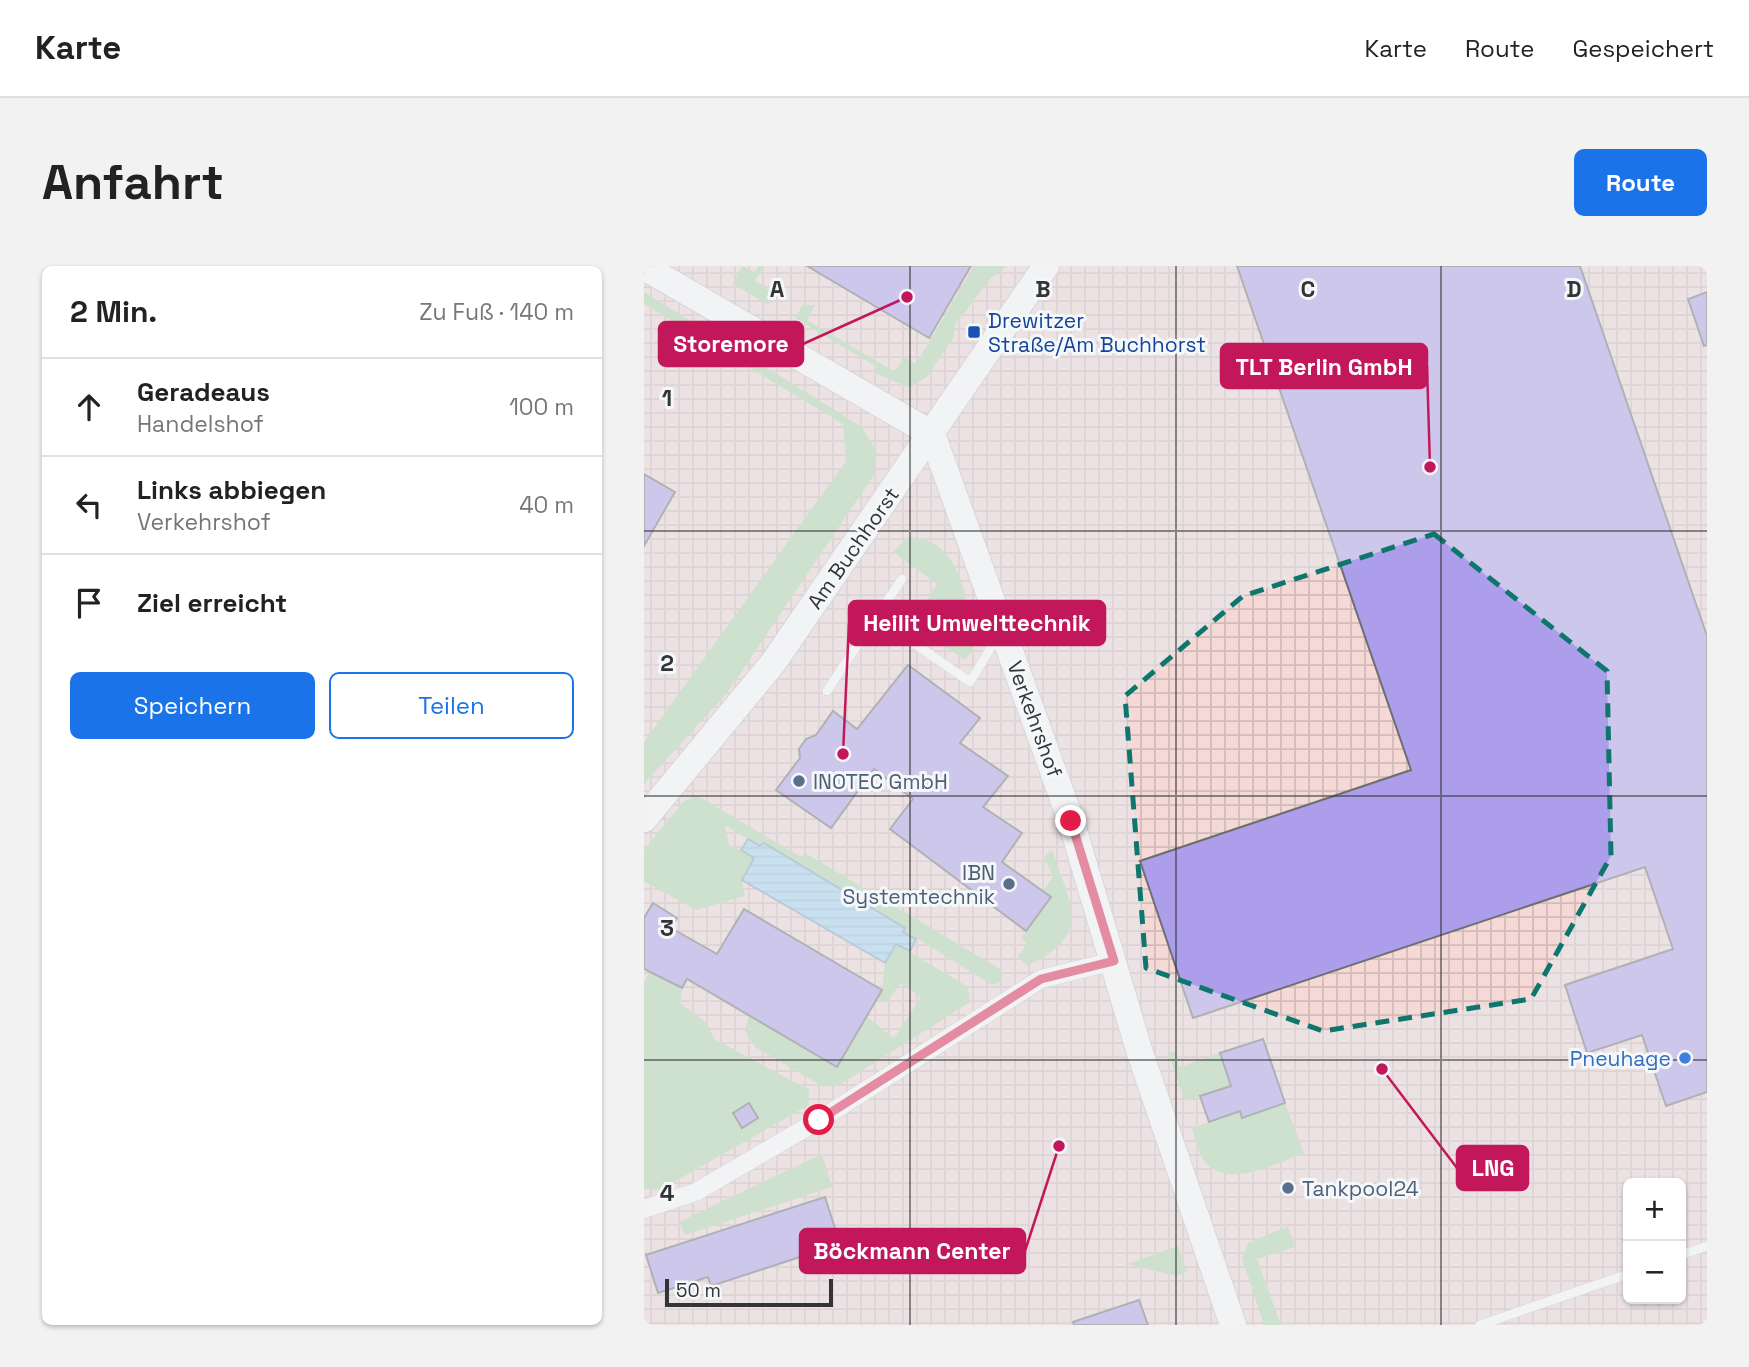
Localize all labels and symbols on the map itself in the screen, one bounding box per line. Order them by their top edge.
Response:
text: A [770,274,785,304]
text: B [1035,274,1051,304]
text: C [1301,274,1315,304]
text: D [1566,274,1582,304]
place label: Drewitzer Straße/Am Buchhorst [988,307,1206,358]
callout: Storemore [659,322,803,366]
marker: Drewitzer Straße/Am Buchhorst [966,324,982,340]
text: Storemore [673,329,789,359]
callout: TLT Berlin GmbH [1221,344,1427,388]
text: TLT Berlin GmbH [1236,352,1413,382]
text: 1 [662,383,672,413]
street label: Am Buchhorst [801,482,905,614]
callout: Heilit Umwelttechnik [849,601,1105,645]
text: Heilit Umwelttechnik [863,608,1091,638]
text: 2 [660,648,674,678]
street label: Verkehrshof [1001,657,1069,781]
place label: INOTEC GmbH [813,768,948,795]
marker: INOTEC GmbH [791,773,807,789]
route end [1055,805,1086,836]
place label: IBN Systemtechnik [843,859,995,910]
marker: IBN Systemtechnik [1001,876,1017,892]
text: 3 [660,913,674,943]
place label: Pneuhage [1570,1045,1671,1072]
marker: Pneuhage [1677,1050,1693,1066]
route start [803,1104,834,1135]
callout: LNG [1457,1146,1528,1190]
text: LNG [1471,1153,1515,1183]
place label: Tankpool24 [1302,1175,1419,1202]
text: 4 [660,1178,675,1208]
marker: Tankpool24 [1280,1180,1296,1196]
callout: Böckmann Center [800,1229,1025,1273]
text: Böckmann Center [813,1236,1011,1266]
scale bar [665,1276,833,1308]

